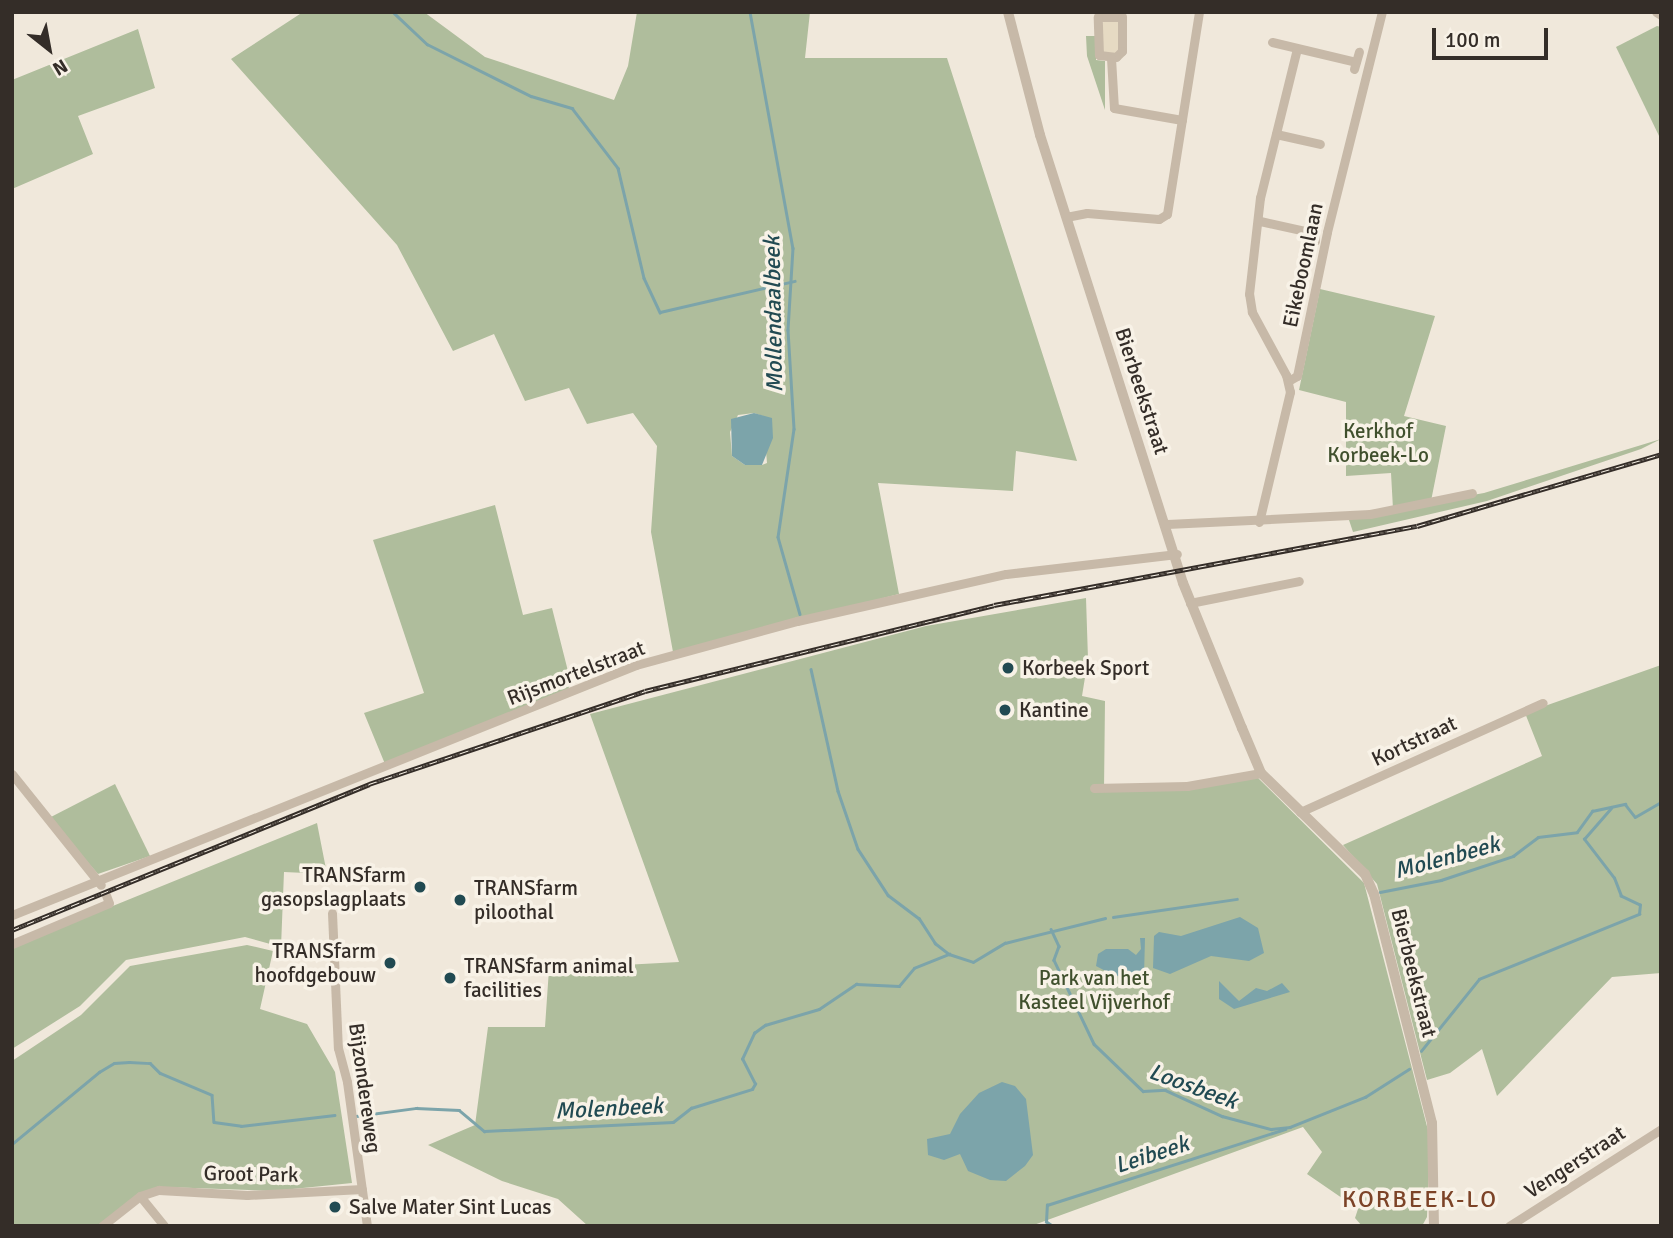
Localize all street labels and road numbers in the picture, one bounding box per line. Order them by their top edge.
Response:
street label: Eikeboomlaan [1277,200,1329,330]
street label: Bierbeekstraat [1110,324,1174,458]
street label: Rijsmortelstraat [504,635,648,711]
street label: Kortstraat [1367,710,1461,772]
street label: Bierbeekstraat [1386,906,1442,1040]
street label: Bijzondereweg [343,1021,387,1155]
street label: Vengerstraat [1520,1120,1630,1204]
street label: Groot Park [203,1161,299,1187]

